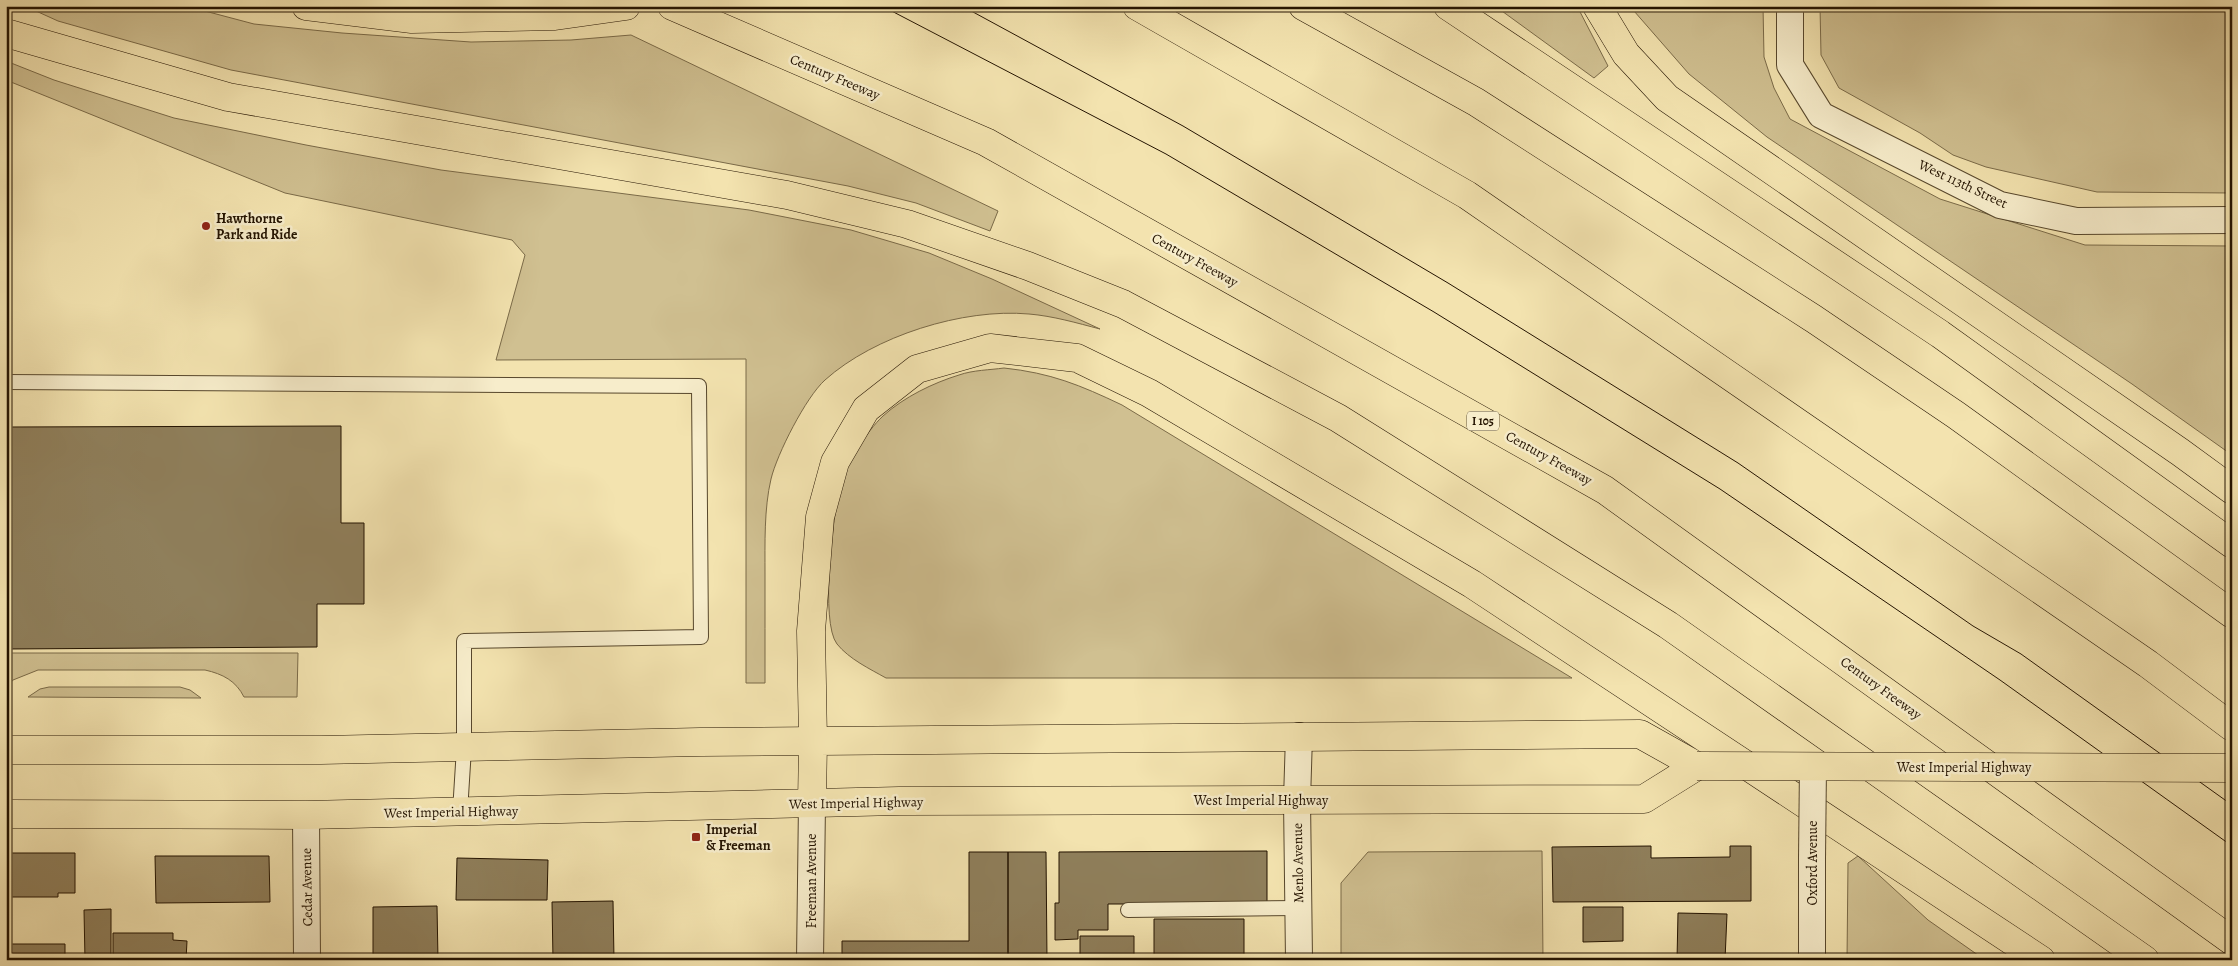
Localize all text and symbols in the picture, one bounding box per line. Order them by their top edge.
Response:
street label: Century Freeway [787,49,884,105]
street label: West 113th Street [1915,155,2011,213]
place label: Hawthorne Park and Ride [216,209,298,244]
marker: Hawthorne Park and Ride [200,220,212,232]
street label: Century Freeway [1148,228,1242,292]
road number: I 105 [1467,412,1499,431]
street label: Century Freeway [1502,426,1596,490]
street label: Century Freeway [1837,652,1926,724]
street label: West Imperial Highway [1896,758,2032,777]
street label: West Imperial Highway [1193,791,1329,810]
street label: West Imperial Highway [788,792,924,814]
street label: West Imperial Highway [383,801,519,823]
place label: Imperial & Freeman [706,820,771,855]
street label: Oxford Avenue [1803,821,1822,905]
street label: Menlo Avenue [1288,823,1308,903]
marker: Imperial & Freeman [690,831,702,843]
street label: Freeman Avenue [802,834,821,928]
street label: Cedar Avenue [297,848,317,926]

